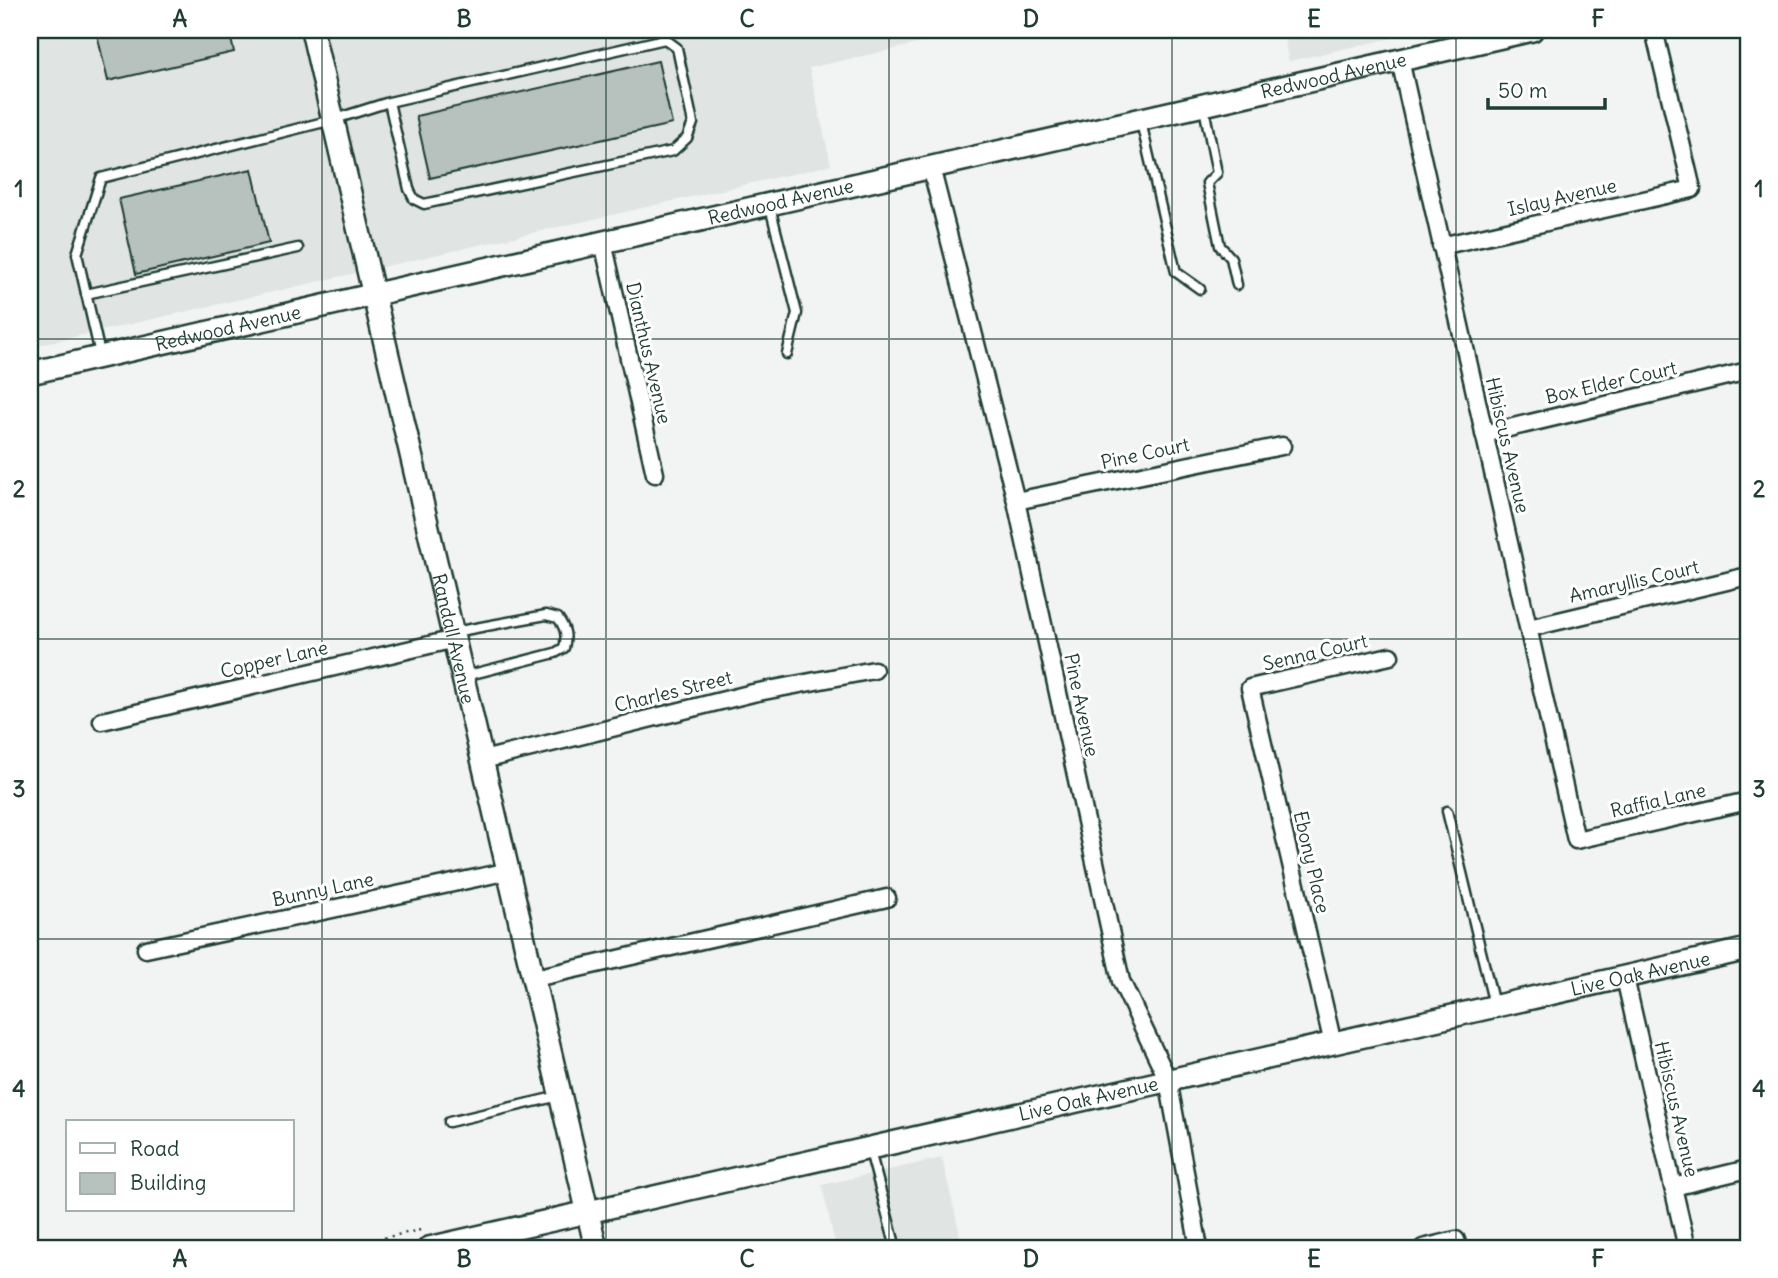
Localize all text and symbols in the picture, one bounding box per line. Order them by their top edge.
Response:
text: A [173,4,188,33]
text: B [456,4,472,33]
text: C [739,4,755,33]
text: D [1023,4,1039,33]
text: E [1307,4,1321,33]
text: F [1591,4,1605,33]
street label: Redwood Avenue [1258,47,1409,104]
scale bar [1488,66,1605,110]
text: 50 m [1498,77,1547,104]
street label: Redwood Avenue [705,173,856,230]
street label: Islay Avenue [1505,173,1619,221]
text: 1 [14,174,24,203]
text: 1 [1754,174,1764,203]
street label: Dianthus Avenue [621,280,677,426]
street label: Redwood Avenue [153,300,303,356]
street label: Box Elder Court [1543,355,1679,409]
street label: Hibiscus Avenue [1481,375,1535,515]
street label: Pine Court [1099,432,1191,474]
text: 2 [13,474,26,503]
text: 2 [1753,474,1766,503]
street label: Amaryllis Court [1567,554,1701,608]
street label: Randall Avenue [427,571,481,706]
street label: Senna Court [1260,628,1370,676]
street label: Copper Lane [218,635,330,683]
street label: Pine Avenue [1059,651,1105,759]
street label: Charles Street [612,665,734,717]
text: 3 [12,774,26,803]
text: 3 [1752,774,1766,803]
street label: Raffia Lane [1608,777,1708,823]
street label: Ebony Place [1289,808,1335,916]
street label: Bunny Lane [270,867,376,911]
street label: Live Oak Avenue [1568,946,1712,1001]
street label: Hibiscus Avenue [1650,1039,1704,1179]
street label: Live Oak Avenue [1016,1071,1160,1126]
text: 4 [12,1074,26,1103]
text: 4 [1752,1074,1766,1103]
legend [66,1120,294,1212]
text: Road [130,1135,179,1162]
text: Building [130,1169,206,1196]
text: A [173,1244,188,1273]
text: B [456,1244,472,1273]
text: C [739,1244,755,1273]
text: D [1023,1244,1039,1273]
text: E [1307,1244,1321,1273]
text: F [1591,1244,1605,1273]

